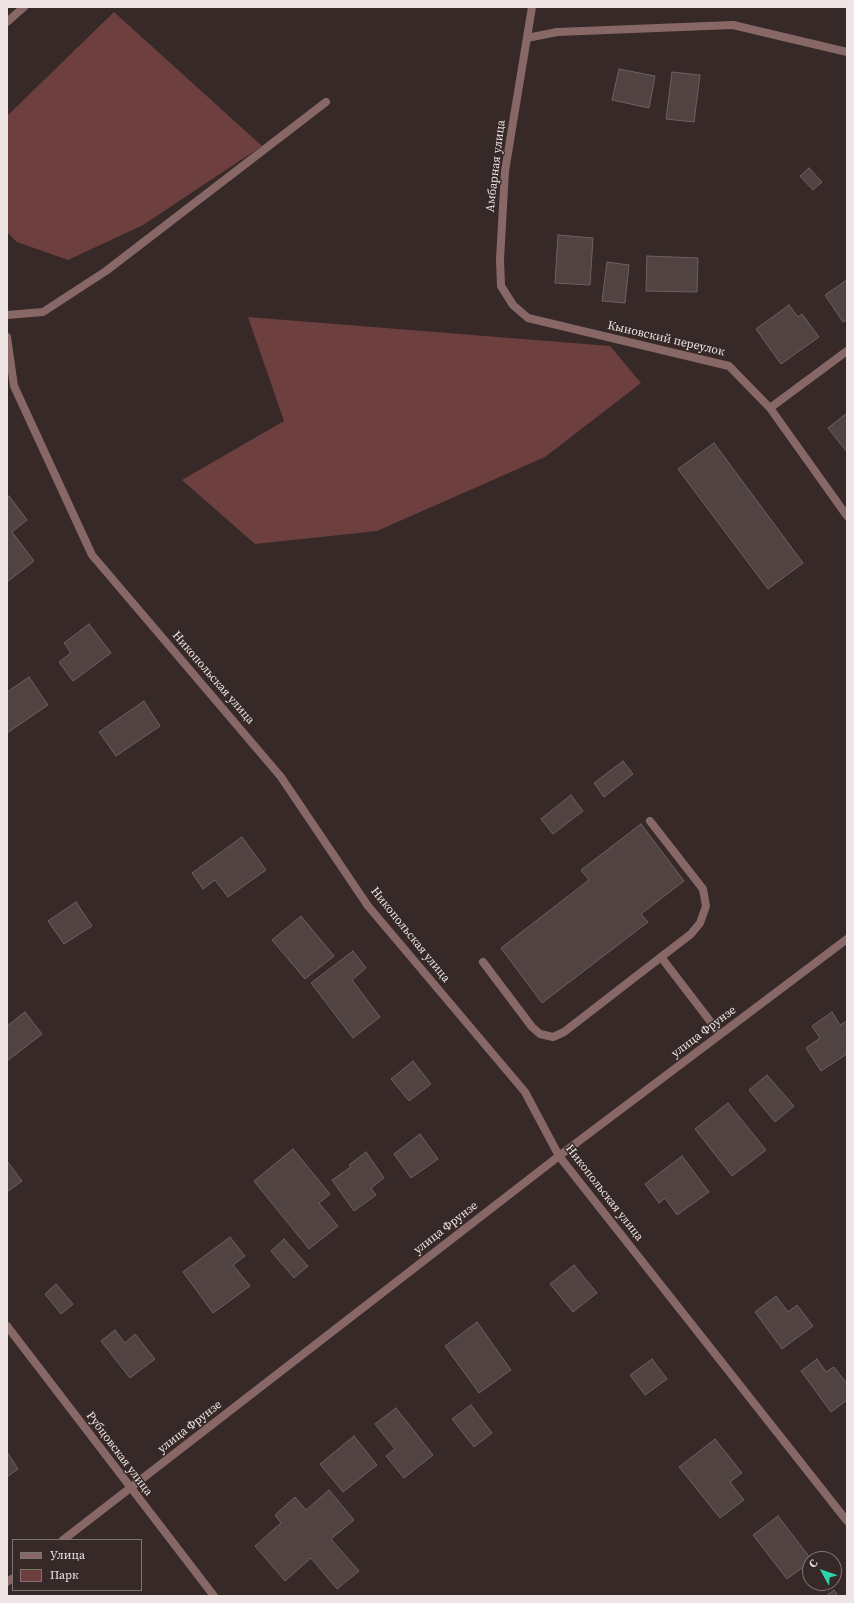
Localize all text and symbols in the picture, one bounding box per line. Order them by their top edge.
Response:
street label: Амбарная улица [483,119,509,213]
street label: Кыновский переулок [606,319,726,359]
street label: Никопольская улица [169,629,257,727]
street label: Никопольская улица [367,885,453,985]
street label: улица Фрунзе [669,1003,739,1061]
street label: Никопольская улица [562,1142,646,1244]
street label: улица Фрунзе [411,1199,481,1257]
street label: улица Фрунзе [155,1398,225,1456]
street label: Рубцовская улица [83,1409,155,1499]
legend [12,1539,142,1591]
text: Улица [50,1547,85,1563]
north arrow [802,1551,842,1591]
text: С [805,1556,821,1571]
text: Парк [50,1567,79,1583]

